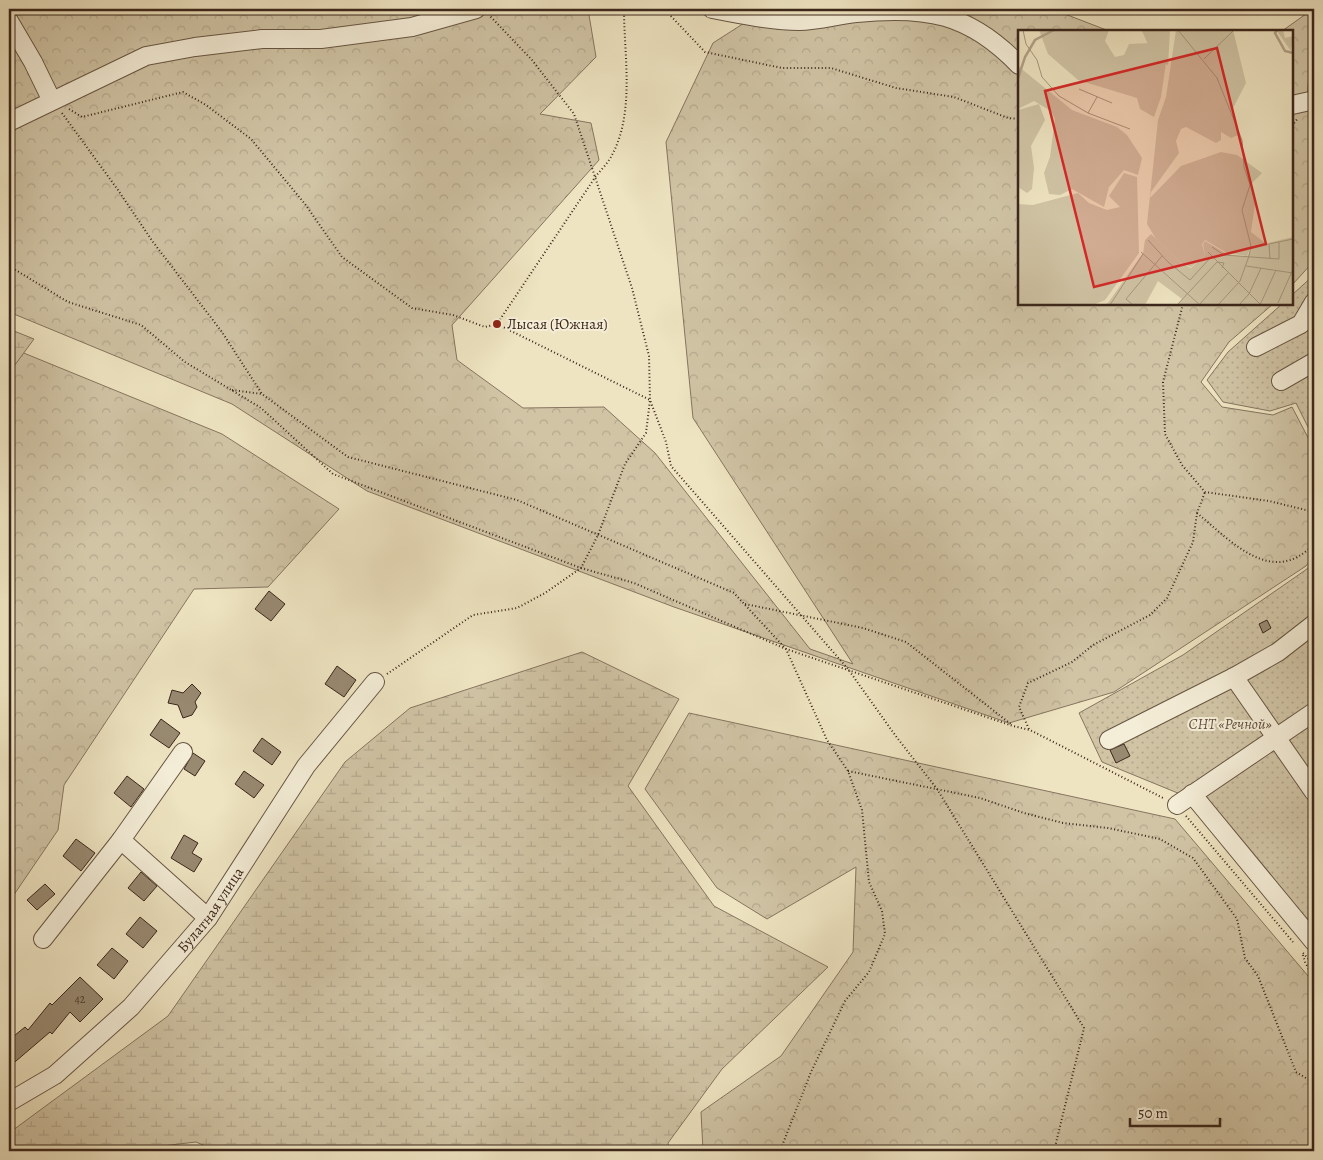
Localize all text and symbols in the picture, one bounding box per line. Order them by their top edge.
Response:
inset map [1018,30,1293,305]
place label: Лысая (Южная) [507,314,608,334]
marker: Лысая (Южная) [491,318,503,330]
park label: СНТ «Речной» [1188,714,1272,734]
street label: Булатная улица [173,863,248,957]
house number: 42 [74,991,86,1007]
scale bar [1130,1095,1220,1127]
text: 50 m [1138,1103,1168,1123]

